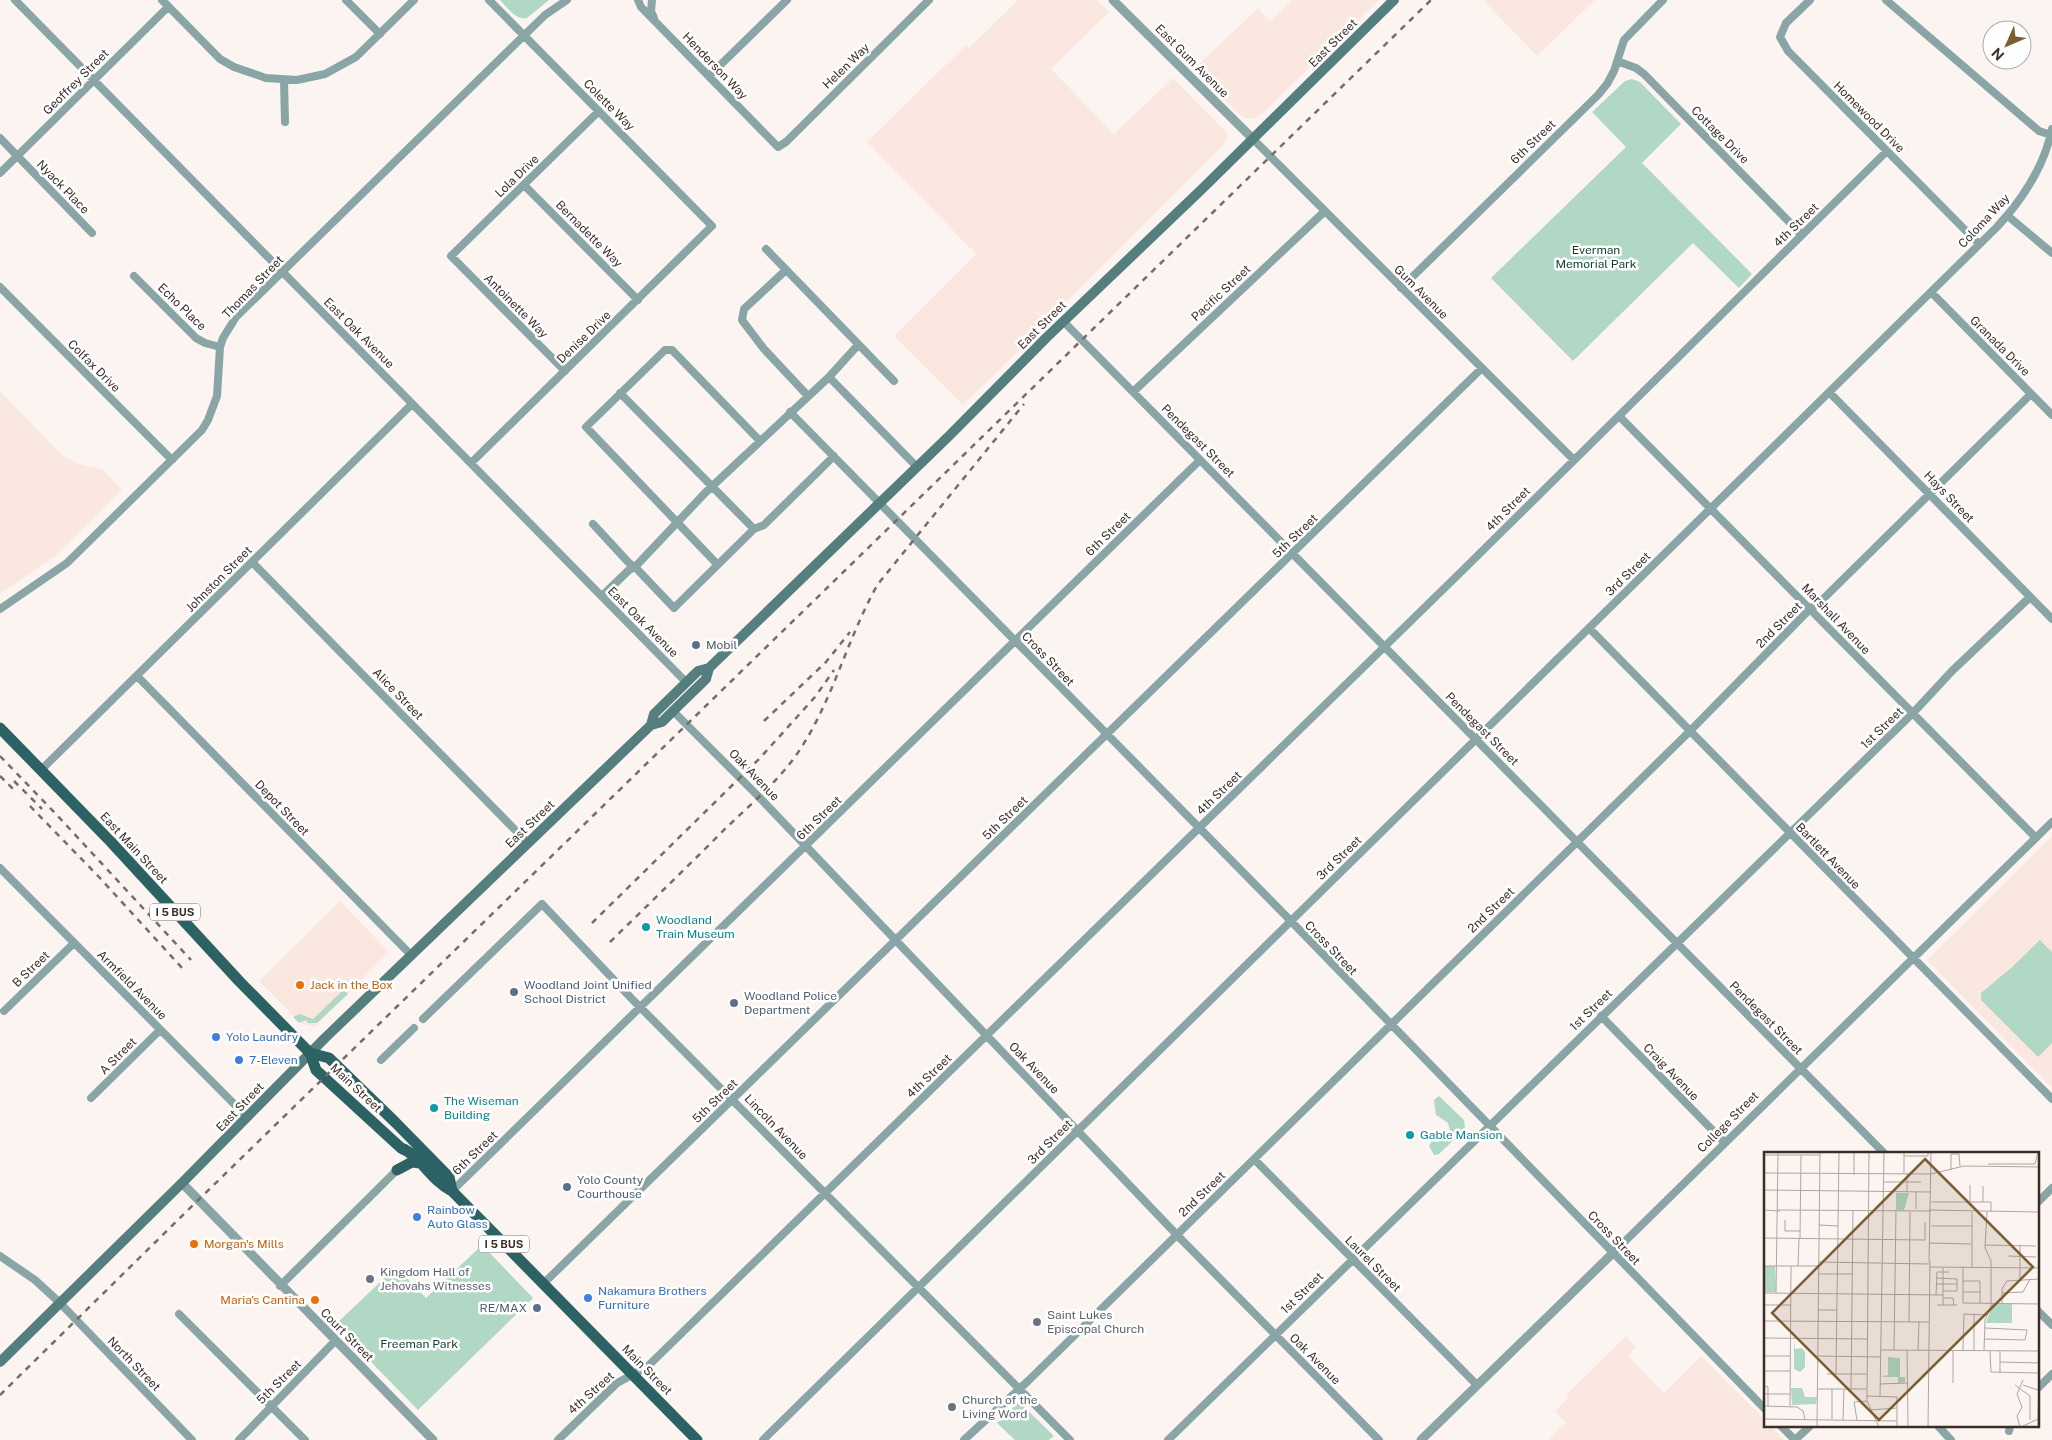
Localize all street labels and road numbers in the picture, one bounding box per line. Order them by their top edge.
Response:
street label: East Street [1306,16,1360,70]
street label: East Gum Avenue [1152,21,1232,101]
street label: Henderson Way [680,30,751,103]
street label: Helen Way [820,40,873,92]
street label: Geoffrey Street [40,46,112,118]
street label: Colette Way [581,77,638,134]
street label: Homewood Drive [1831,79,1908,156]
street label: Cottage Drive [1688,103,1752,167]
street label: 6th Street [1508,117,1559,167]
street label: Lola Drive [492,152,542,200]
street label: Nyack Place [34,157,92,217]
street label: Coloma Way [1956,191,2013,251]
street label: Bernadette Way [553,198,626,271]
street label: 4th Street [1771,200,1822,250]
street label: Thomas Street [220,252,287,321]
street label: Pacific Street [1189,262,1254,324]
street label: Gum Avenue [1391,262,1451,322]
street label: Antoinette Way [481,271,551,341]
street label: Echo Place [155,281,209,334]
street label: East Oak Avenue [321,295,397,371]
street label: East Street [1015,298,1069,352]
street label: Denise Drive [554,308,614,366]
street label: Granada Drive [1967,313,2033,379]
street label: Colfax Drive [65,337,123,395]
street label: Pendegast Street [1159,402,1238,481]
street label: Hays Street [1921,468,1977,526]
street label: 4th Street [1483,484,1533,534]
street label: 6th Street [1083,509,1134,559]
street label: 5th Street [1270,511,1321,561]
street label: Johnston Street [183,543,255,615]
street label: 3rd Street [1603,549,1654,599]
street label: Marshall Avenue [1799,581,1873,657]
street label: East Oak Avenue [605,584,681,660]
street label: 2nd Street [1753,599,1805,651]
street label: Cross Street [1019,629,1077,689]
street label: Alice Street [370,665,426,723]
street label: Pendegast Street [1443,690,1522,769]
street label: 1st Street [1858,704,1906,752]
street label: Oak Avenue [726,746,782,804]
street label: 4th Street [1194,768,1245,818]
street label: Depot Street [252,777,312,839]
street label: 6th Street [794,793,845,843]
street label: 5th Street [980,793,1031,843]
street label: East Street [503,797,558,851]
street label: East Main Street [97,809,171,887]
street label: Bartlett Avenue [1793,820,1863,892]
street label: 3rd Street [1314,833,1365,883]
street label: 2nd Street [1465,884,1517,936]
road number: I 5 BUS [150,904,200,920]
street label: Cross Street [1302,918,1360,978]
street label: Armfield Avenue [94,947,170,1023]
street label: B Street [10,948,53,990]
street label: Pendegast Street [1727,979,1806,1058]
street label: 1st Street [1567,986,1615,1034]
street label: A Street [97,1034,140,1077]
street label: Oak Avenue [1006,1039,1062,1097]
street label: Craig Avenue [1640,1041,1702,1104]
street label: 4th Street [904,1051,955,1101]
street label: Main Street [327,1061,385,1116]
street label: 5th Street [690,1076,741,1126]
street label: East Street [213,1079,267,1134]
street label: College Street [1695,1088,1762,1155]
street label: Lincoln Avenue [742,1092,811,1163]
street label: 3rd Street [1025,1117,1075,1167]
street label: 6th Street [450,1128,501,1178]
street label: 2nd Street [1176,1168,1228,1220]
street label: Cross Street [1585,1208,1643,1268]
street label: Laurel Street [1342,1233,1404,1295]
road number: I 5 BUS [479,1236,529,1252]
street label: 1st Street [1278,1269,1326,1317]
street label: Court Street [318,1306,377,1365]
street label: Oak Avenue [1287,1331,1343,1387]
street label: North Street [105,1334,164,1394]
street label: Main Street [619,1342,675,1398]
street label: 5th Street [254,1357,304,1407]
street label: 4th Street [565,1368,617,1417]

